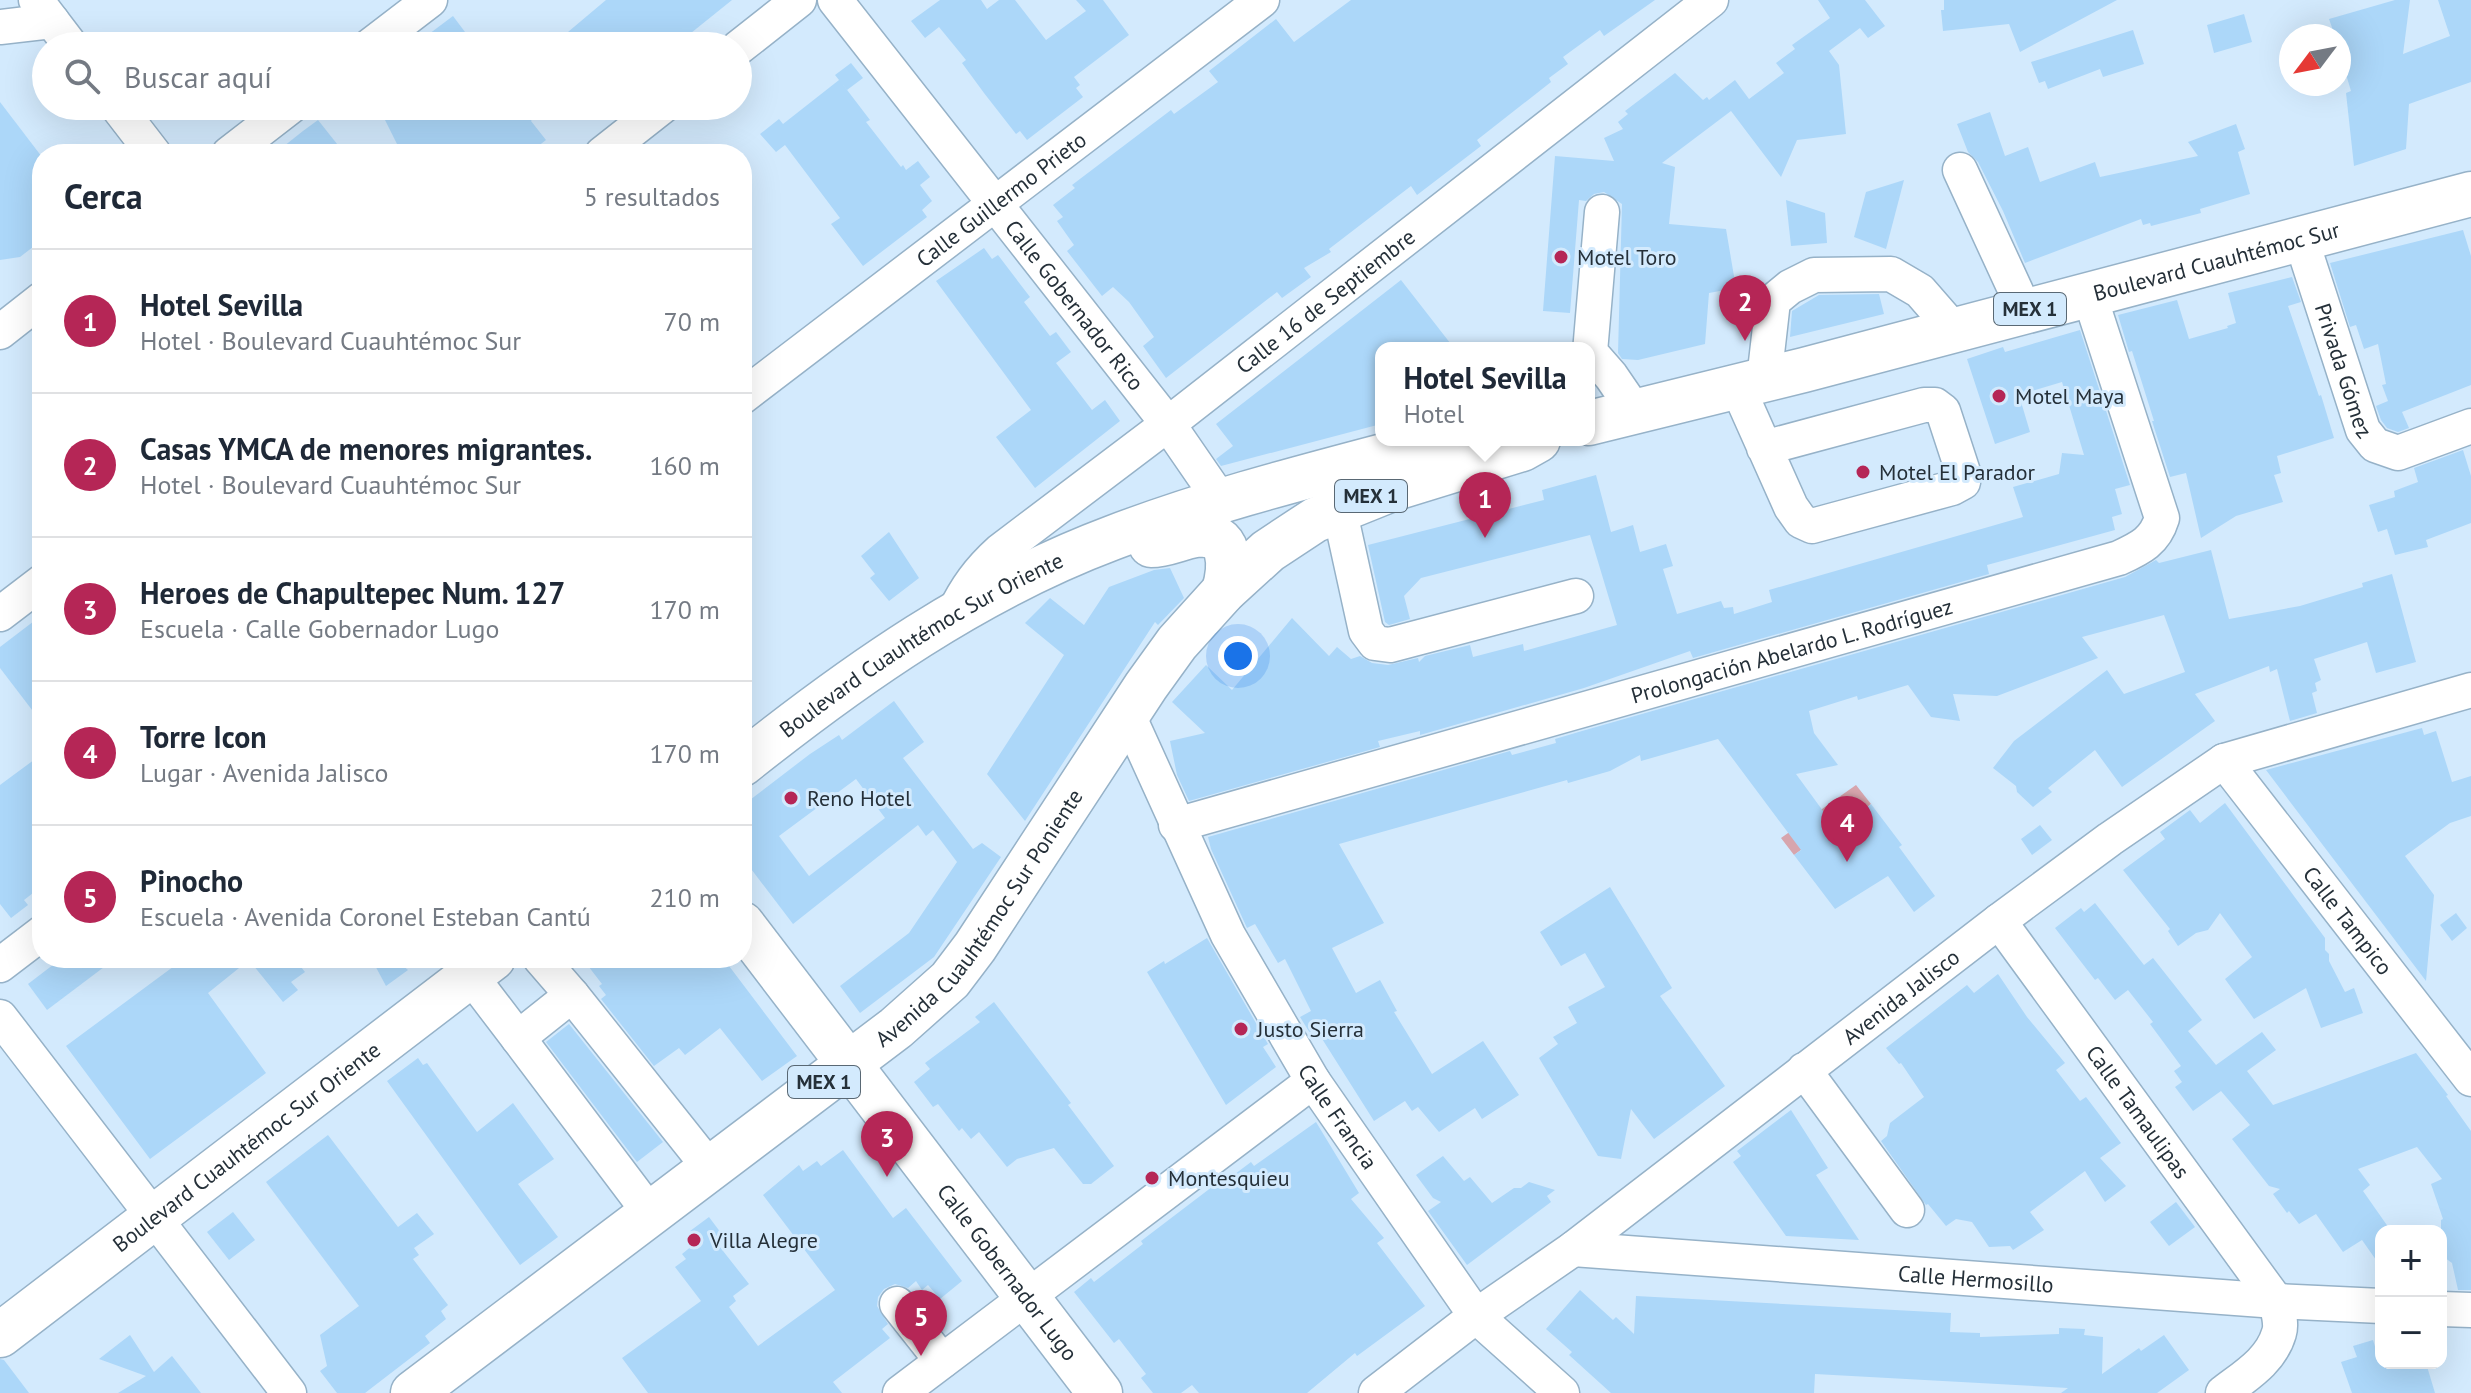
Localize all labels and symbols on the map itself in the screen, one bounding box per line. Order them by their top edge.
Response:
north arrow [2279,24,2351,96]
street label: Calle Guillermo Prieto [911,125,1092,273]
street label: Calle Gobernador Rico [999,214,1150,396]
street label: Boulevard Cuauhtémoc Sur [2090,215,2343,307]
street label: Calle 16 de Septiembre [1230,222,1421,380]
place label: Motel Toro [1577,243,1677,271]
marker: Motel Toro [1552,248,1570,266]
pin: 2 [1719,275,1771,341]
road number: MEX 1 [1994,293,2066,325]
street label: Privada Gómez [2309,300,2378,444]
place label: Motel Maya [2015,382,2124,410]
marker: Motel Maya [1990,387,2008,405]
place label: Motel El Parador [1879,458,2035,486]
marker: Motel El Parador [1854,463,1872,481]
pin: 1 [1459,472,1511,538]
road number: MEX 1 [1335,480,1407,512]
street label: Boulevard Cuauhtémoc Sur Oriente [774,546,1067,744]
street label: Prolongación Abelardo L. Rodríguez [1628,592,1956,709]
your location [1218,636,1258,676]
place label: Reno Hotel [807,784,912,812]
street label: Avenida Cuauhtémoc Sur Poniente [870,784,1089,1053]
marker: Reno Hotel [782,789,800,807]
pin: 4 [1821,796,1873,862]
street label: Calle Tampico [2297,861,2399,981]
street label: Avenida Jalisco [1837,943,1965,1050]
place label: Justo Sierra [1256,1015,1364,1043]
marker: Justo Sierra [1232,1020,1250,1038]
street label: Boulevard Cuauhtémoc Sur Oriente [107,1035,386,1258]
street label: Calle Tamaulipas [2080,1039,2196,1184]
street label: Calle Francia [1292,1059,1384,1175]
road number: MEX 1 [788,1066,860,1098]
pin: 3 [861,1111,913,1177]
place label: Montesquieu [1168,1164,1290,1192]
marker: Montesquieu [1143,1169,1161,1187]
street label: Calle Gobernador Lugo [931,1178,1084,1366]
place label: Villa Alegre [709,1226,818,1254]
marker: Villa Alegre [685,1231,703,1249]
street label: Calle Hermosillo [1897,1259,2055,1299]
pin: 5 [895,1290,947,1356]

